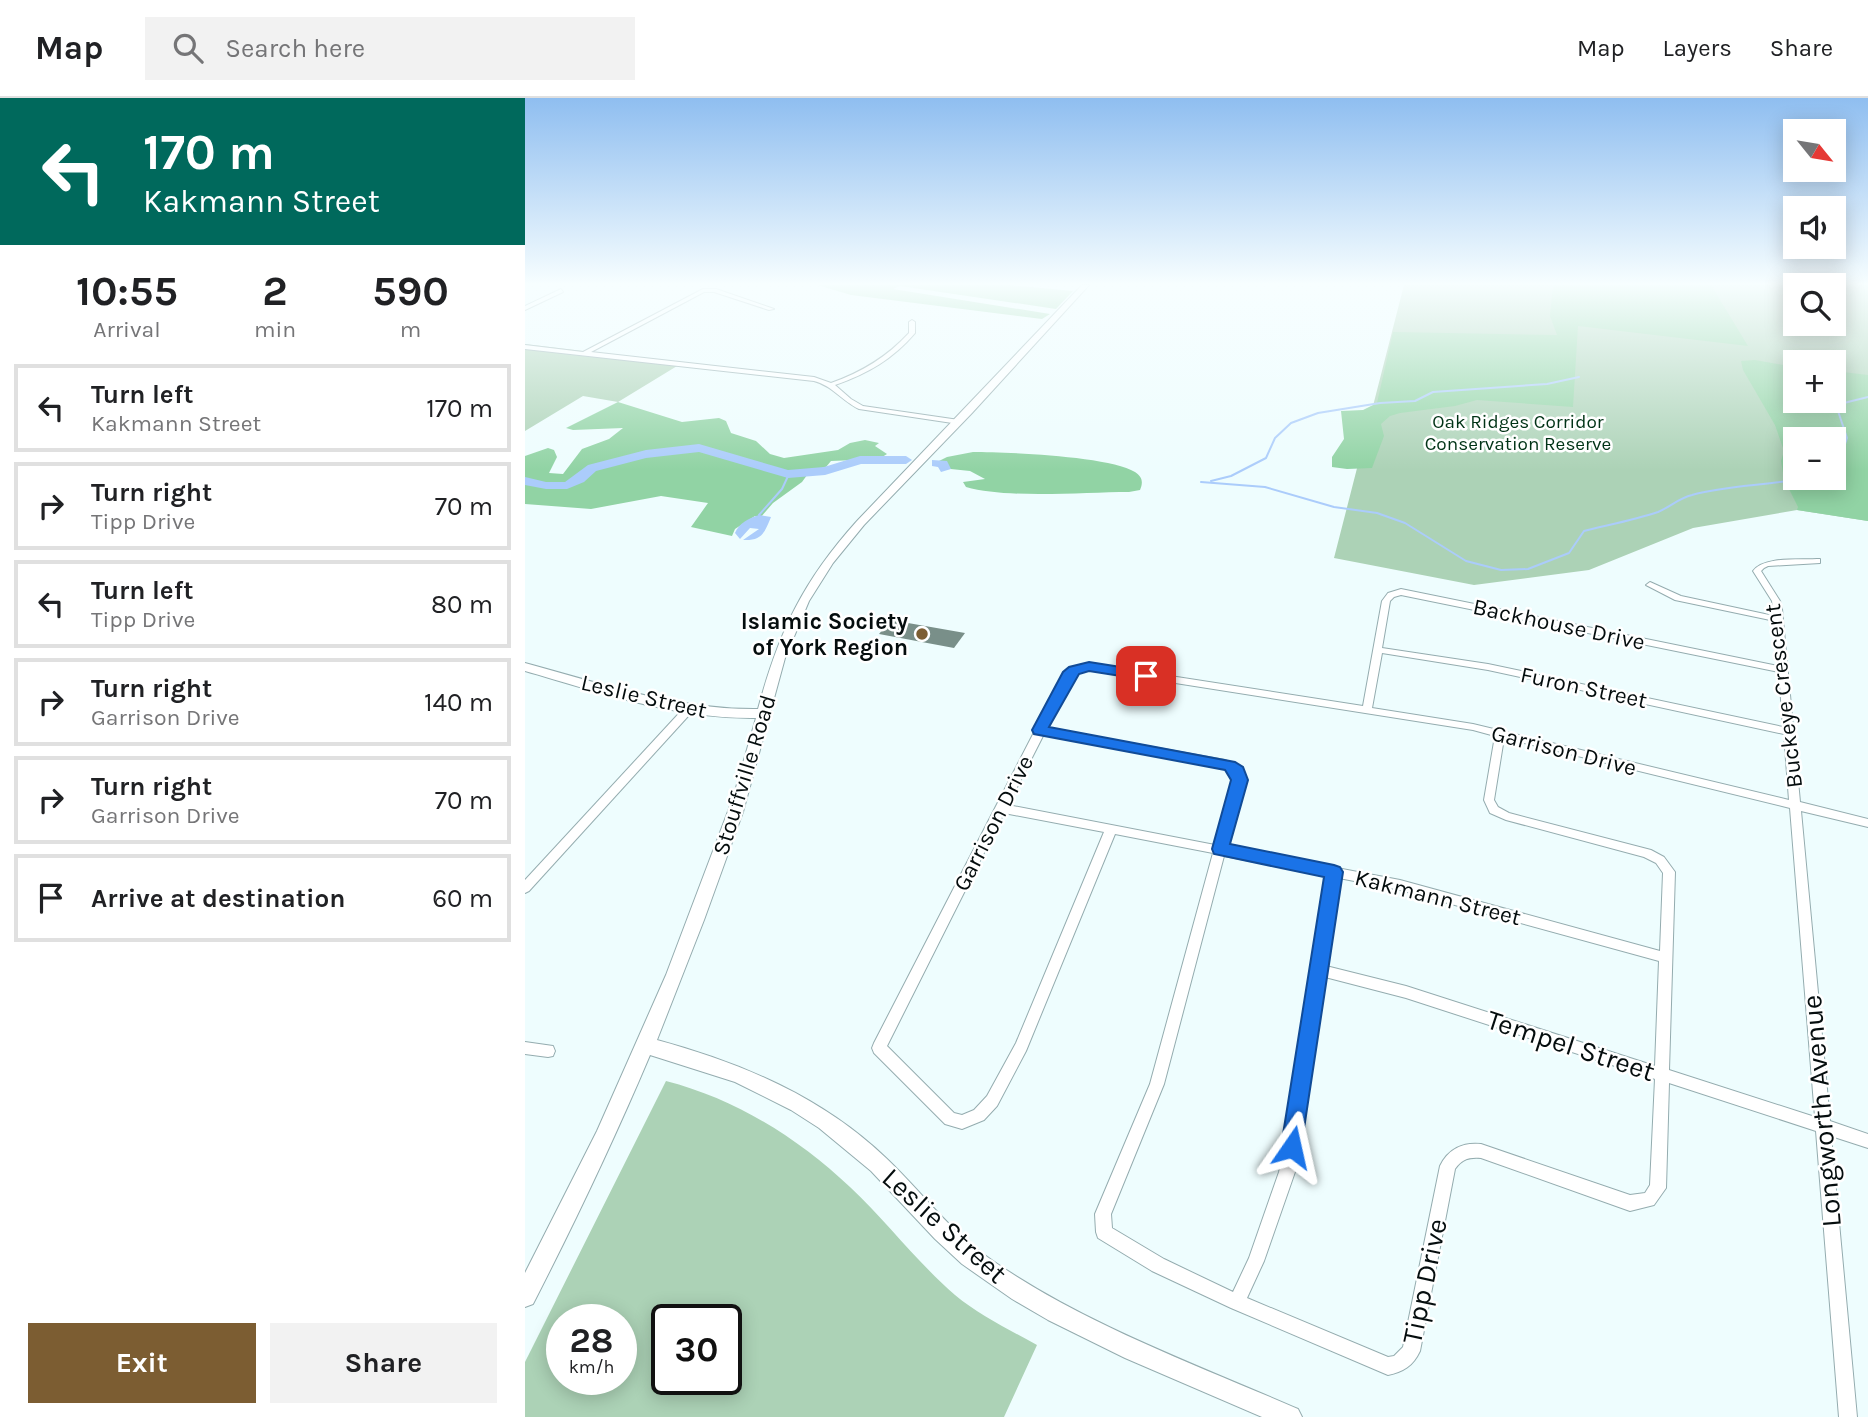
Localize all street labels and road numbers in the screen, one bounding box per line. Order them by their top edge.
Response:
street label: Backhouse Drive [1470,593,1647,656]
street label: Buckeye Crescent [1759,602,1808,790]
street label: Furon Street [1518,661,1650,714]
street label: Leslie Street [578,669,710,724]
street label: Stouffville Road [707,692,782,859]
street label: Garrison Drive [1488,719,1639,782]
street label: Garrison Drive [948,751,1039,896]
street label: Kakmann Street [1352,864,1524,931]
street label: Longworth Avenue [1795,993,1848,1228]
street label: Tempel Street [1483,1003,1659,1088]
street label: Leslie Street [876,1161,1014,1290]
street label: Tipp Drive [1395,1215,1454,1347]

